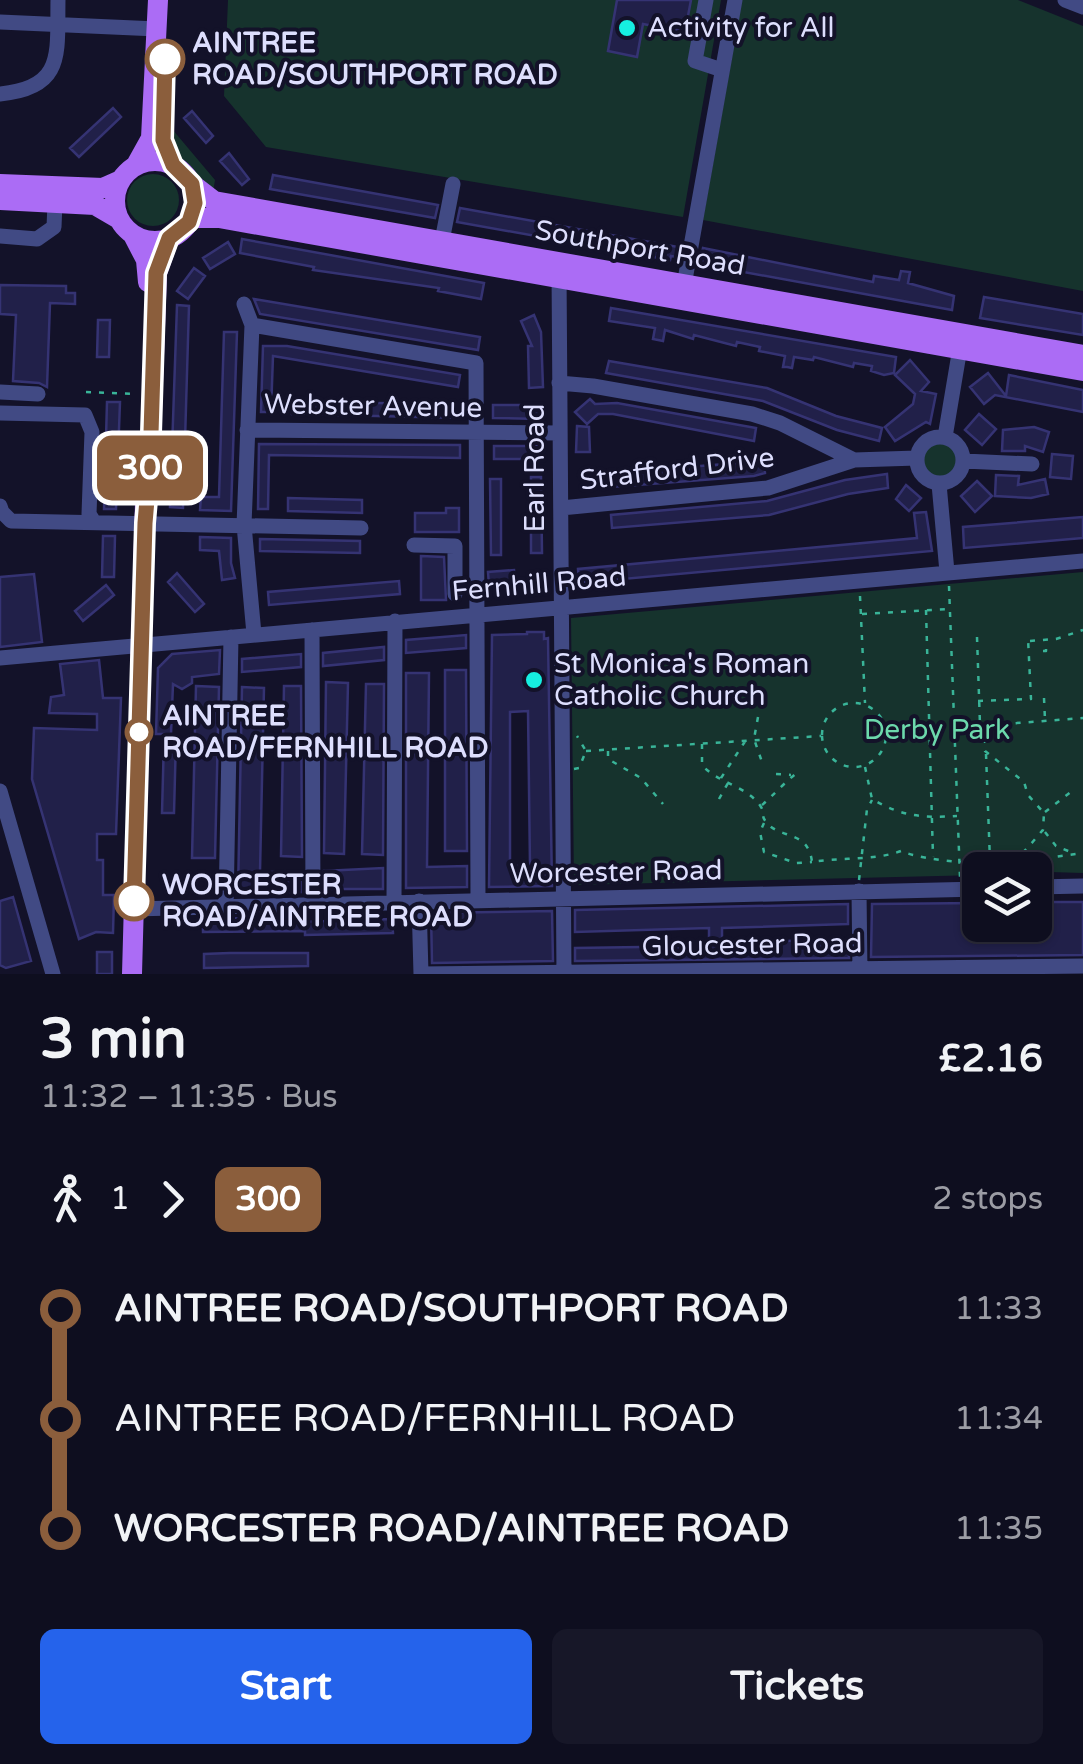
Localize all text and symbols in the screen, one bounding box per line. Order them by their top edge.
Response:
place label: Activity for All [647,11,834,45]
marker: Activity for All [616,17,638,39]
place label: AINTREE ROAD/SOUTHPORT ROAD [192,26,558,92]
marker: AINTREE ROAD/SOUTHPORT ROAD [146,40,184,78]
street label: Southport Road [532,213,748,283]
street label: Webster Avenue [263,387,483,425]
street label: Earl Road [518,404,552,532]
line badge: 300 [92,436,208,500]
street label: Strafford Drive [578,440,776,498]
text: 300 [117,447,183,489]
street label: Fernhill Road [450,559,628,609]
place label: St Monica's Roman Catholic Church [554,647,809,713]
marker: St Monica's Roman Catholic Church [523,669,545,691]
place label: AINTREE ROAD/FERNHILL ROAD [162,699,488,765]
park label: Derby Park [864,713,1010,747]
marker: AINTREE ROAD/FERNHILL ROAD [126,719,152,745]
map controls [962,852,1052,942]
button: layers [962,852,1052,942]
street label: Worcester Road [509,853,723,891]
place label: WORCESTER ROAD/AINTREE ROAD [162,868,473,934]
marker: WORCESTER ROAD/AINTREE ROAD [115,882,153,920]
street label: Gloucester Road [641,926,863,964]
text: 3 min [40,1007,187,1073]
text: £2.16 [939,1036,1043,1082]
text: 11:32 – 11:35 · Bus [40,1078,338,1116]
icon: walk [40,1172,95,1227]
icon: forward [145,1172,200,1227]
text: 300 [235,1178,301,1220]
text: 1 [110,1180,130,1218]
text: 2 stops [932,1180,1043,1218]
text: AINTREE ROAD/SOUTHPORT ROAD [114,1286,789,1332]
text: 11:33 [954,1290,1043,1328]
text: AINTREE ROAD/FERNHILL ROAD [114,1396,735,1442]
text: 11:34 [954,1400,1043,1438]
text: WORCESTER ROAD/AINTREE ROAD [114,1506,789,1552]
text: 11:35 [954,1510,1043,1548]
button: Start [40,1629,532,1744]
button: Tickets [552,1629,1043,1744]

